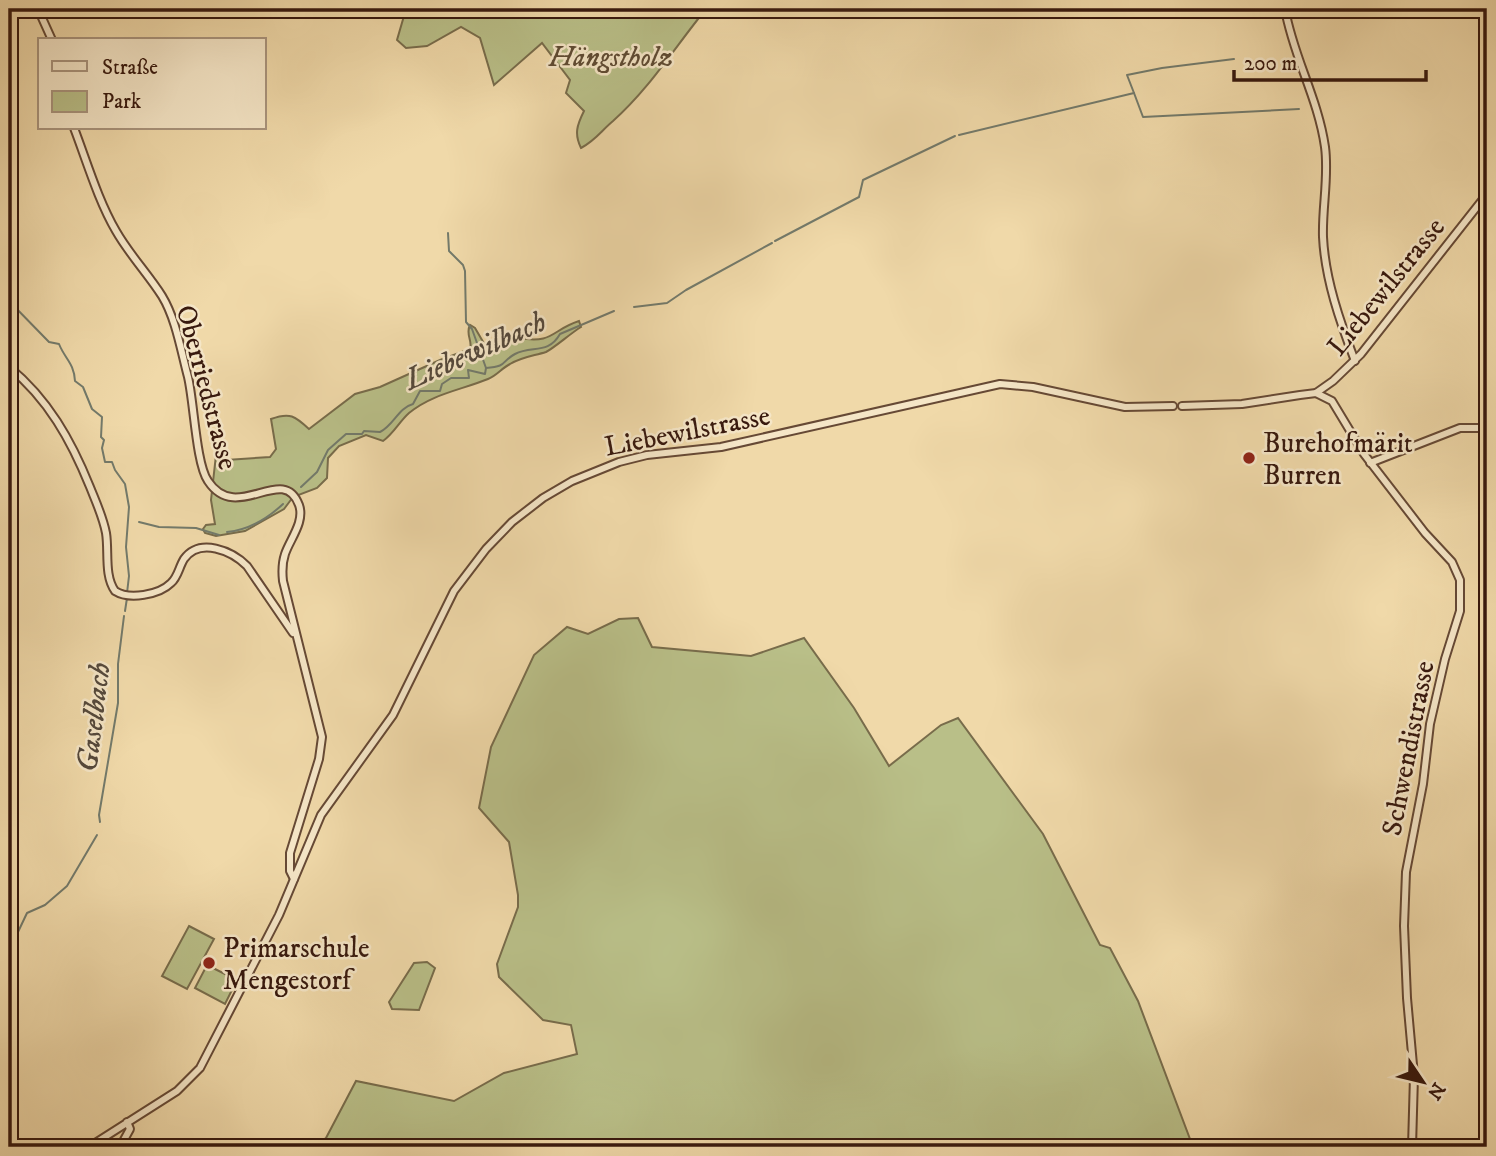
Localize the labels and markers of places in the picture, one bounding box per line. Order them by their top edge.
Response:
place label: Burehofmärit Burren [1263,426,1413,493]
marker: Burehofmärit Burren [1241,450,1257,466]
place label: Primarschule Mengestorf [223,931,370,998]
marker: Primarschule Mengestorf [201,955,217,971]

